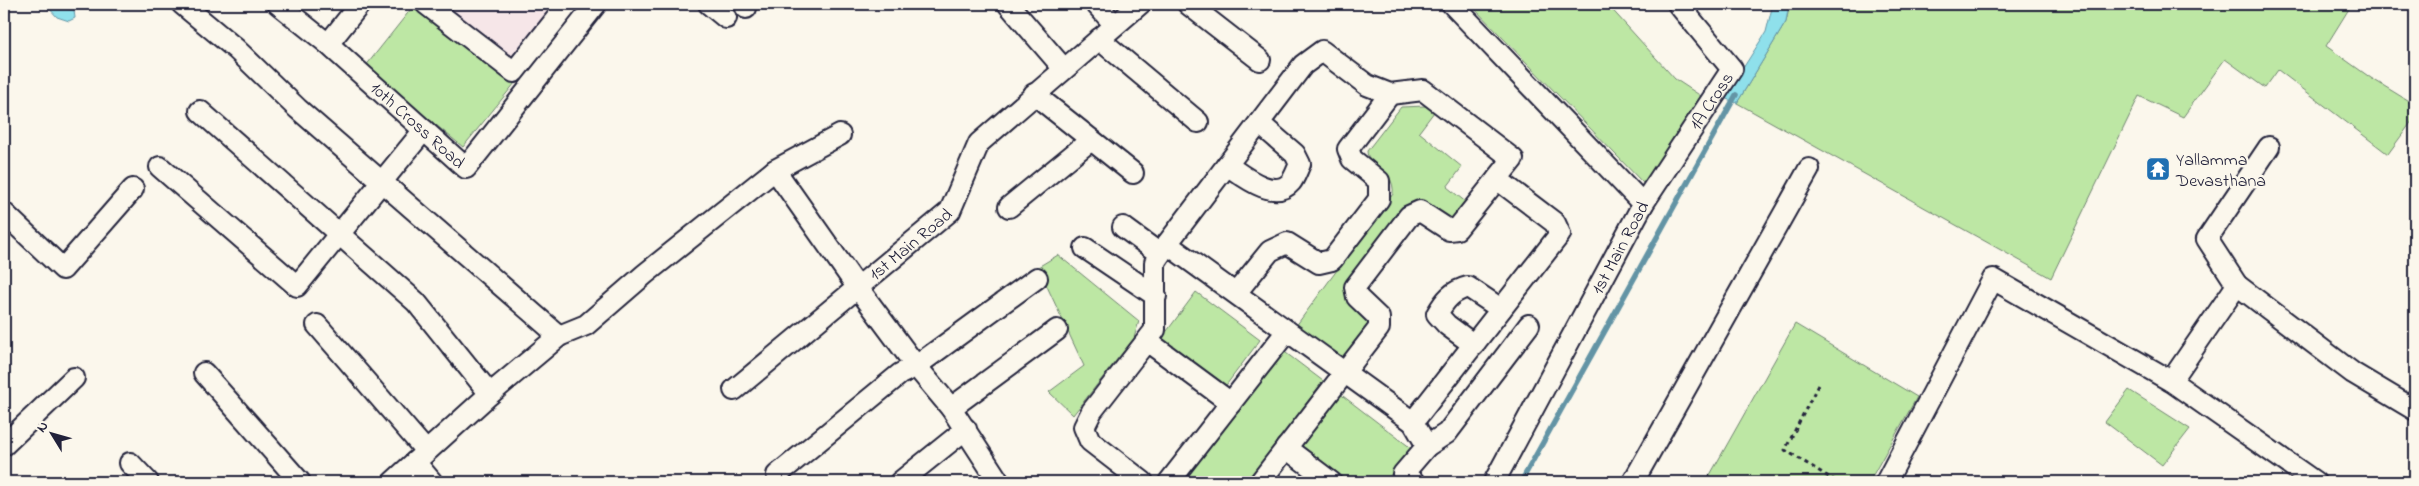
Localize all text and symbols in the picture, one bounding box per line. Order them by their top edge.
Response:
street label: 1A Cross [1684,68,1741,136]
street label: 10th Cross Road [363,77,470,176]
place label: Yallamma Devasthana [2175,148,2266,195]
temple icon: Yallamma Devasthana [2145,156,2171,182]
street label: 1st Main Road [1586,197,1657,300]
street label: 1st Main Road [864,203,959,288]
north arrow [28,408,78,458]
text: N [32,417,54,437]

